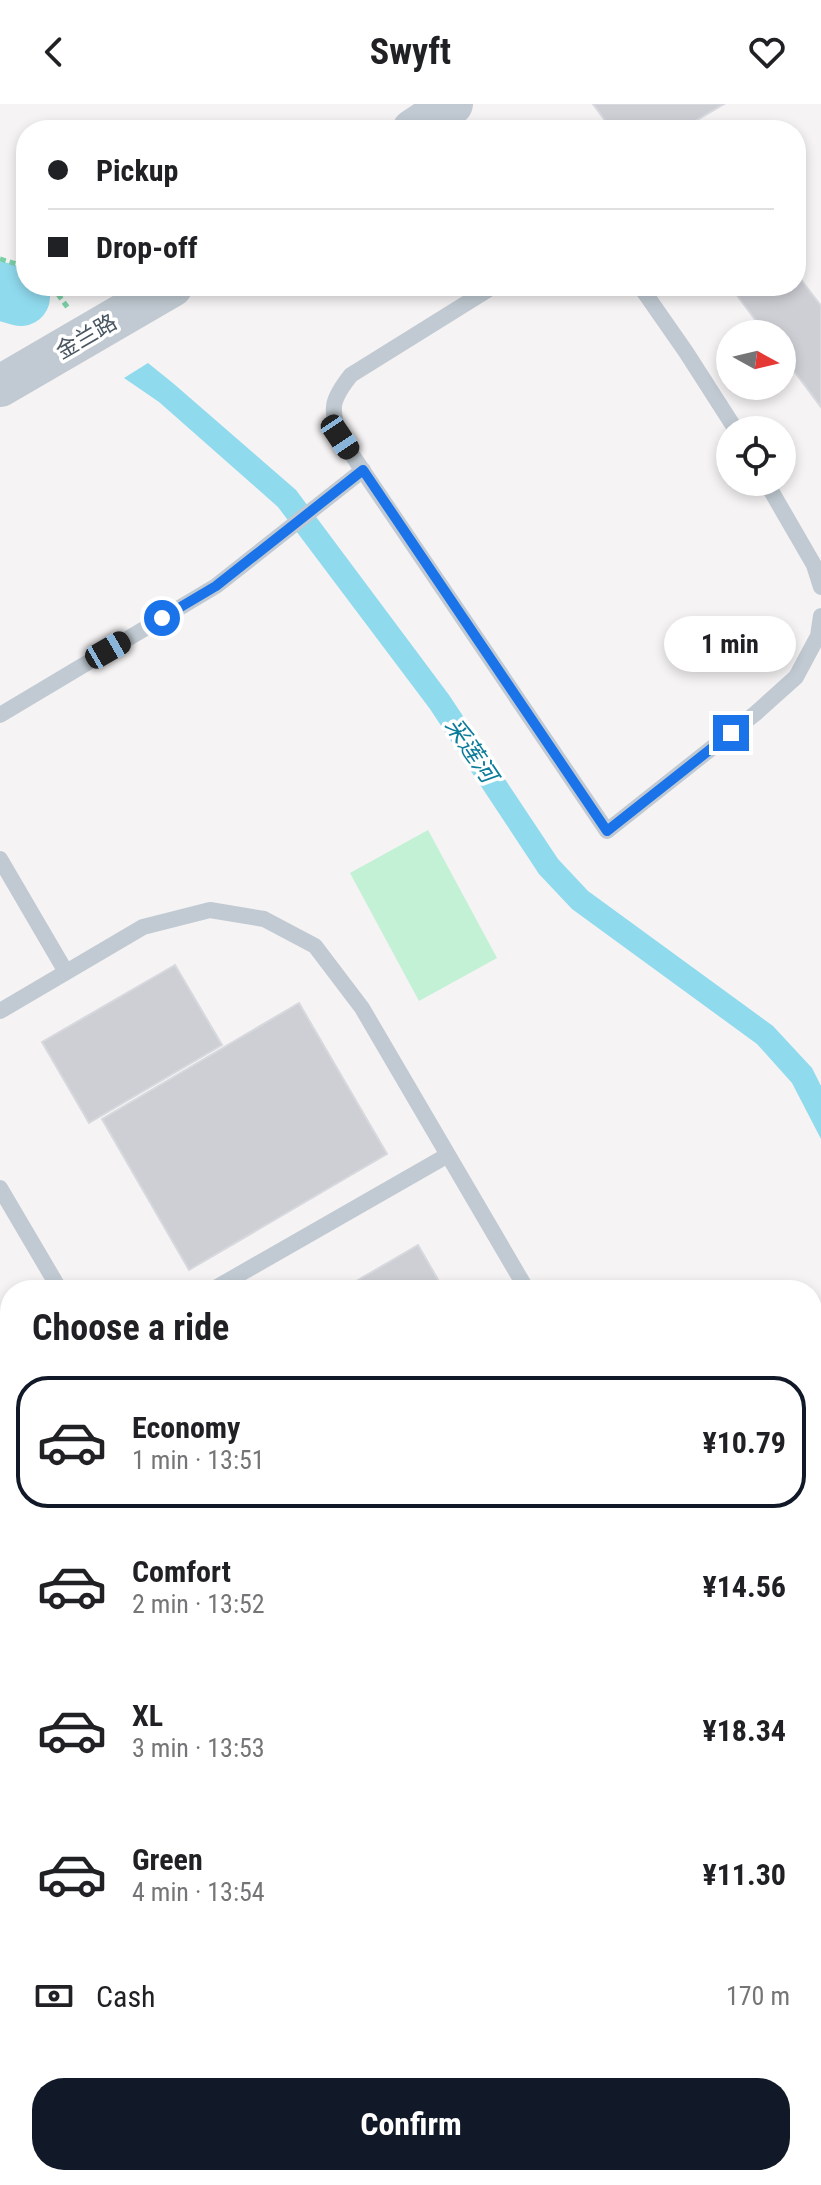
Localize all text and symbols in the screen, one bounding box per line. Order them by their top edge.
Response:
icon: back [32,30,76,74]
icon: heart [745,30,789,74]
text: Swyft [370,31,451,73]
text: Pickup [96,153,178,188]
text: Drop-off [96,230,198,265]
street label: 金兰路 [51,309,121,364]
north arrow [716,320,796,400]
map controls [716,320,796,496]
car [317,410,363,464]
button: locate [716,416,796,496]
route start [144,600,180,636]
callout: 1 min [665,617,797,673]
car [81,628,135,672]
text: 1 min [701,629,759,659]
water label: 采莲河 [439,712,505,791]
route end [713,715,749,751]
text: Choose a ride [32,1307,229,1349]
icon: car [36,1406,108,1478]
text: Economy [132,1410,240,1445]
text: ¥10.79 [702,1425,786,1460]
text: 1 min · 13:51 [132,1445,265,1475]
icon: car [36,1550,108,1622]
text: Comfort [132,1554,231,1589]
text: ¥14.56 [702,1569,786,1604]
text: 2 min · 13:52 [132,1589,265,1619]
icon: car [36,1694,108,1766]
text: XL [132,1698,163,1733]
text: ¥18.34 [702,1713,786,1748]
text: 3 min · 13:53 [132,1733,265,1763]
icon: car [36,1838,108,1910]
text: Green [132,1842,203,1877]
text: ¥11.30 [702,1857,786,1892]
text: 4 min · 13:54 [132,1877,265,1907]
icon: cash [32,1974,76,2018]
text: Cash [96,1979,156,2014]
text: 170 m [726,1981,790,2011]
button: Confirm [32,2078,790,2170]

